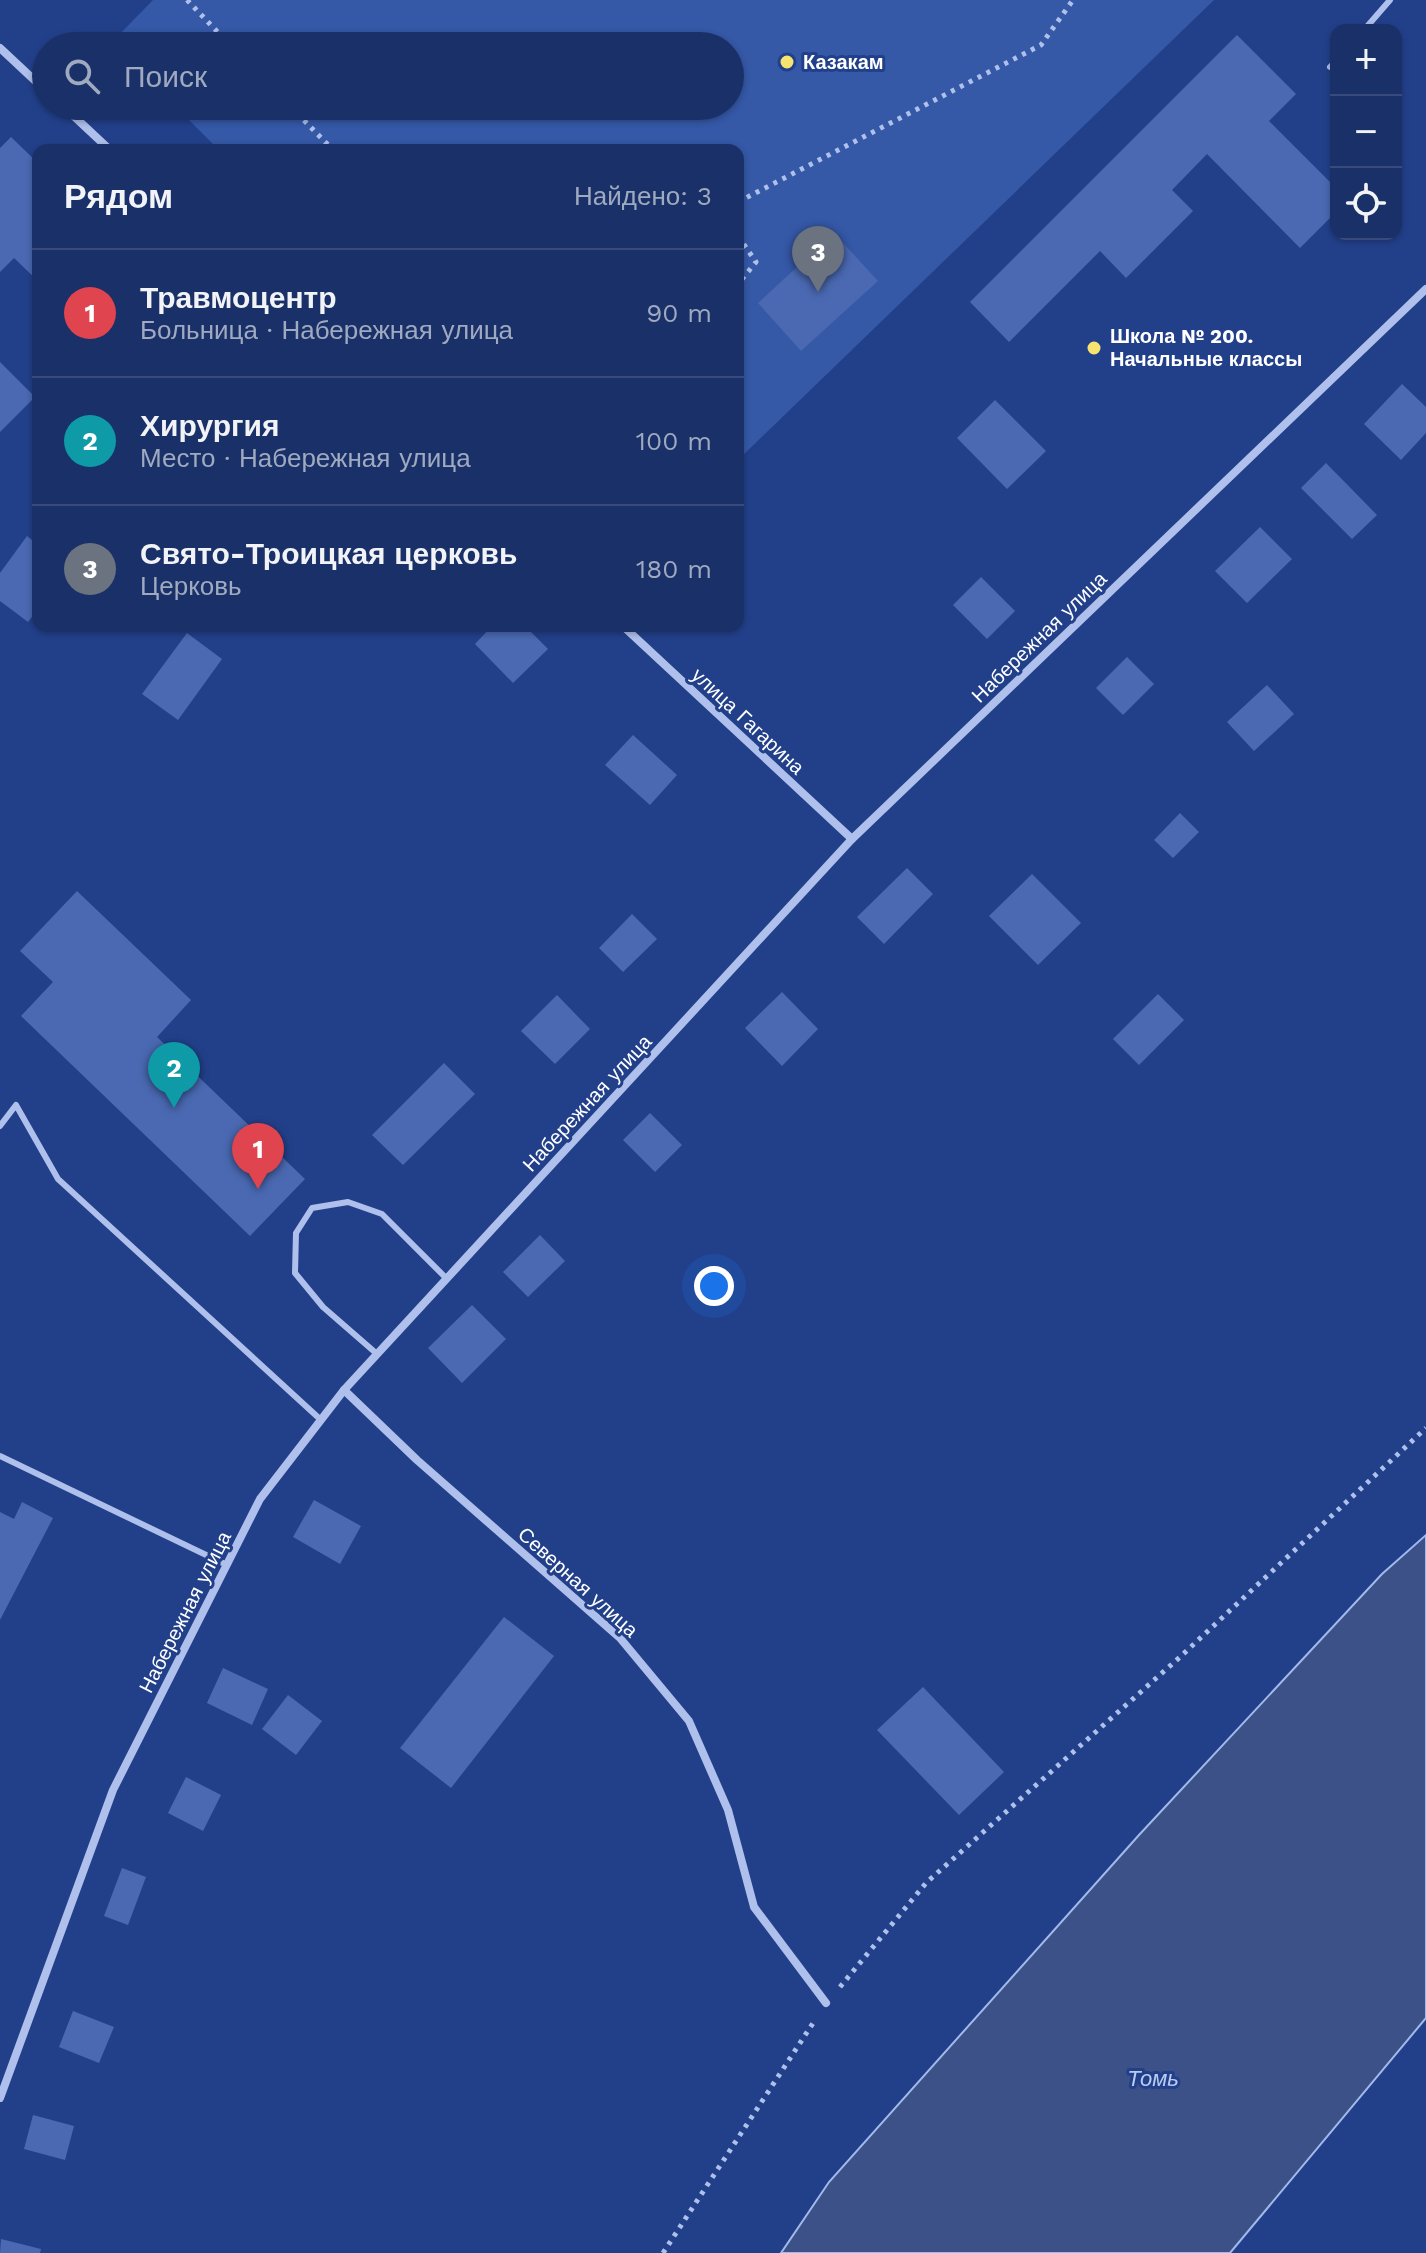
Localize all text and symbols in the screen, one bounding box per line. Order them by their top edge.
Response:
map controls [1330,24,1402,240]
button: + [1330,24,1402,96]
search box [32,32,744,120]
place label: Казакам [803,50,884,74]
marker: Казакам [778,53,796,71]
icon: search [60,54,104,98]
text: Поиск [124,59,207,94]
button: − [1330,96,1402,168]
button: locate [1330,168,1402,240]
text: Рядом [64,176,173,216]
text: Найдено: 3 [574,181,712,211]
pin: 3 [792,226,844,292]
text: Травмоцентр [140,280,337,315]
text: 1 [84,298,96,328]
text: 90 m [646,298,712,328]
text: Больница · Набережная улица [140,315,513,345]
place label: Школа № 200. Начальные классы [1110,324,1302,371]
marker: Школа № 200. Начальные классы [1085,339,1103,357]
text: Хирургия [140,408,279,443]
text: 2 [82,426,98,456]
text: 100 m [636,426,712,456]
text: Место · Набережная улица [140,443,471,473]
text: Свято-Троицкая церковь [140,536,517,571]
text: 3 [82,554,98,584]
text: 180 m [636,554,712,584]
street label: Набережная улица [967,566,1112,708]
text: Церковь [140,571,242,601]
street label: улица Гагарина [687,663,810,780]
street label: Набережная улица [517,1029,657,1176]
pin: 2 [148,1042,200,1108]
pin: 1 [232,1123,284,1189]
your location [694,1266,734,1306]
street label: Северная улица [513,1522,644,1643]
street label: Набережная улица [134,1526,237,1697]
water label: Томь [1127,2066,1179,2091]

